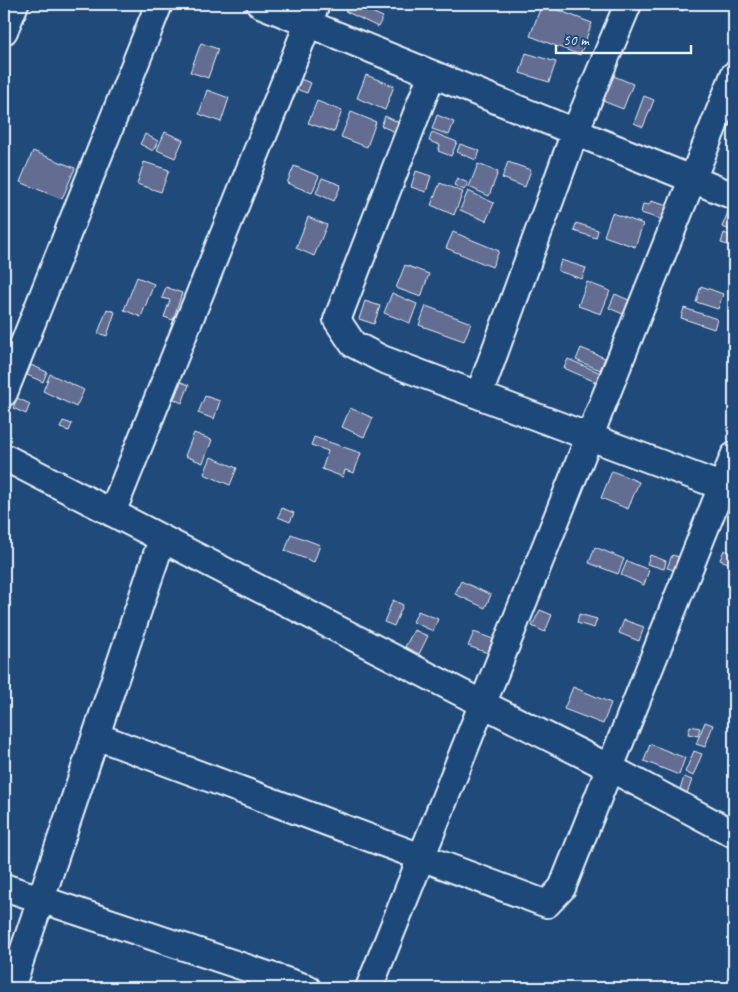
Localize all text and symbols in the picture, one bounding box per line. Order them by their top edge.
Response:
scale bar [556,22,690,54]
text: 50 m [563,31,590,50]

